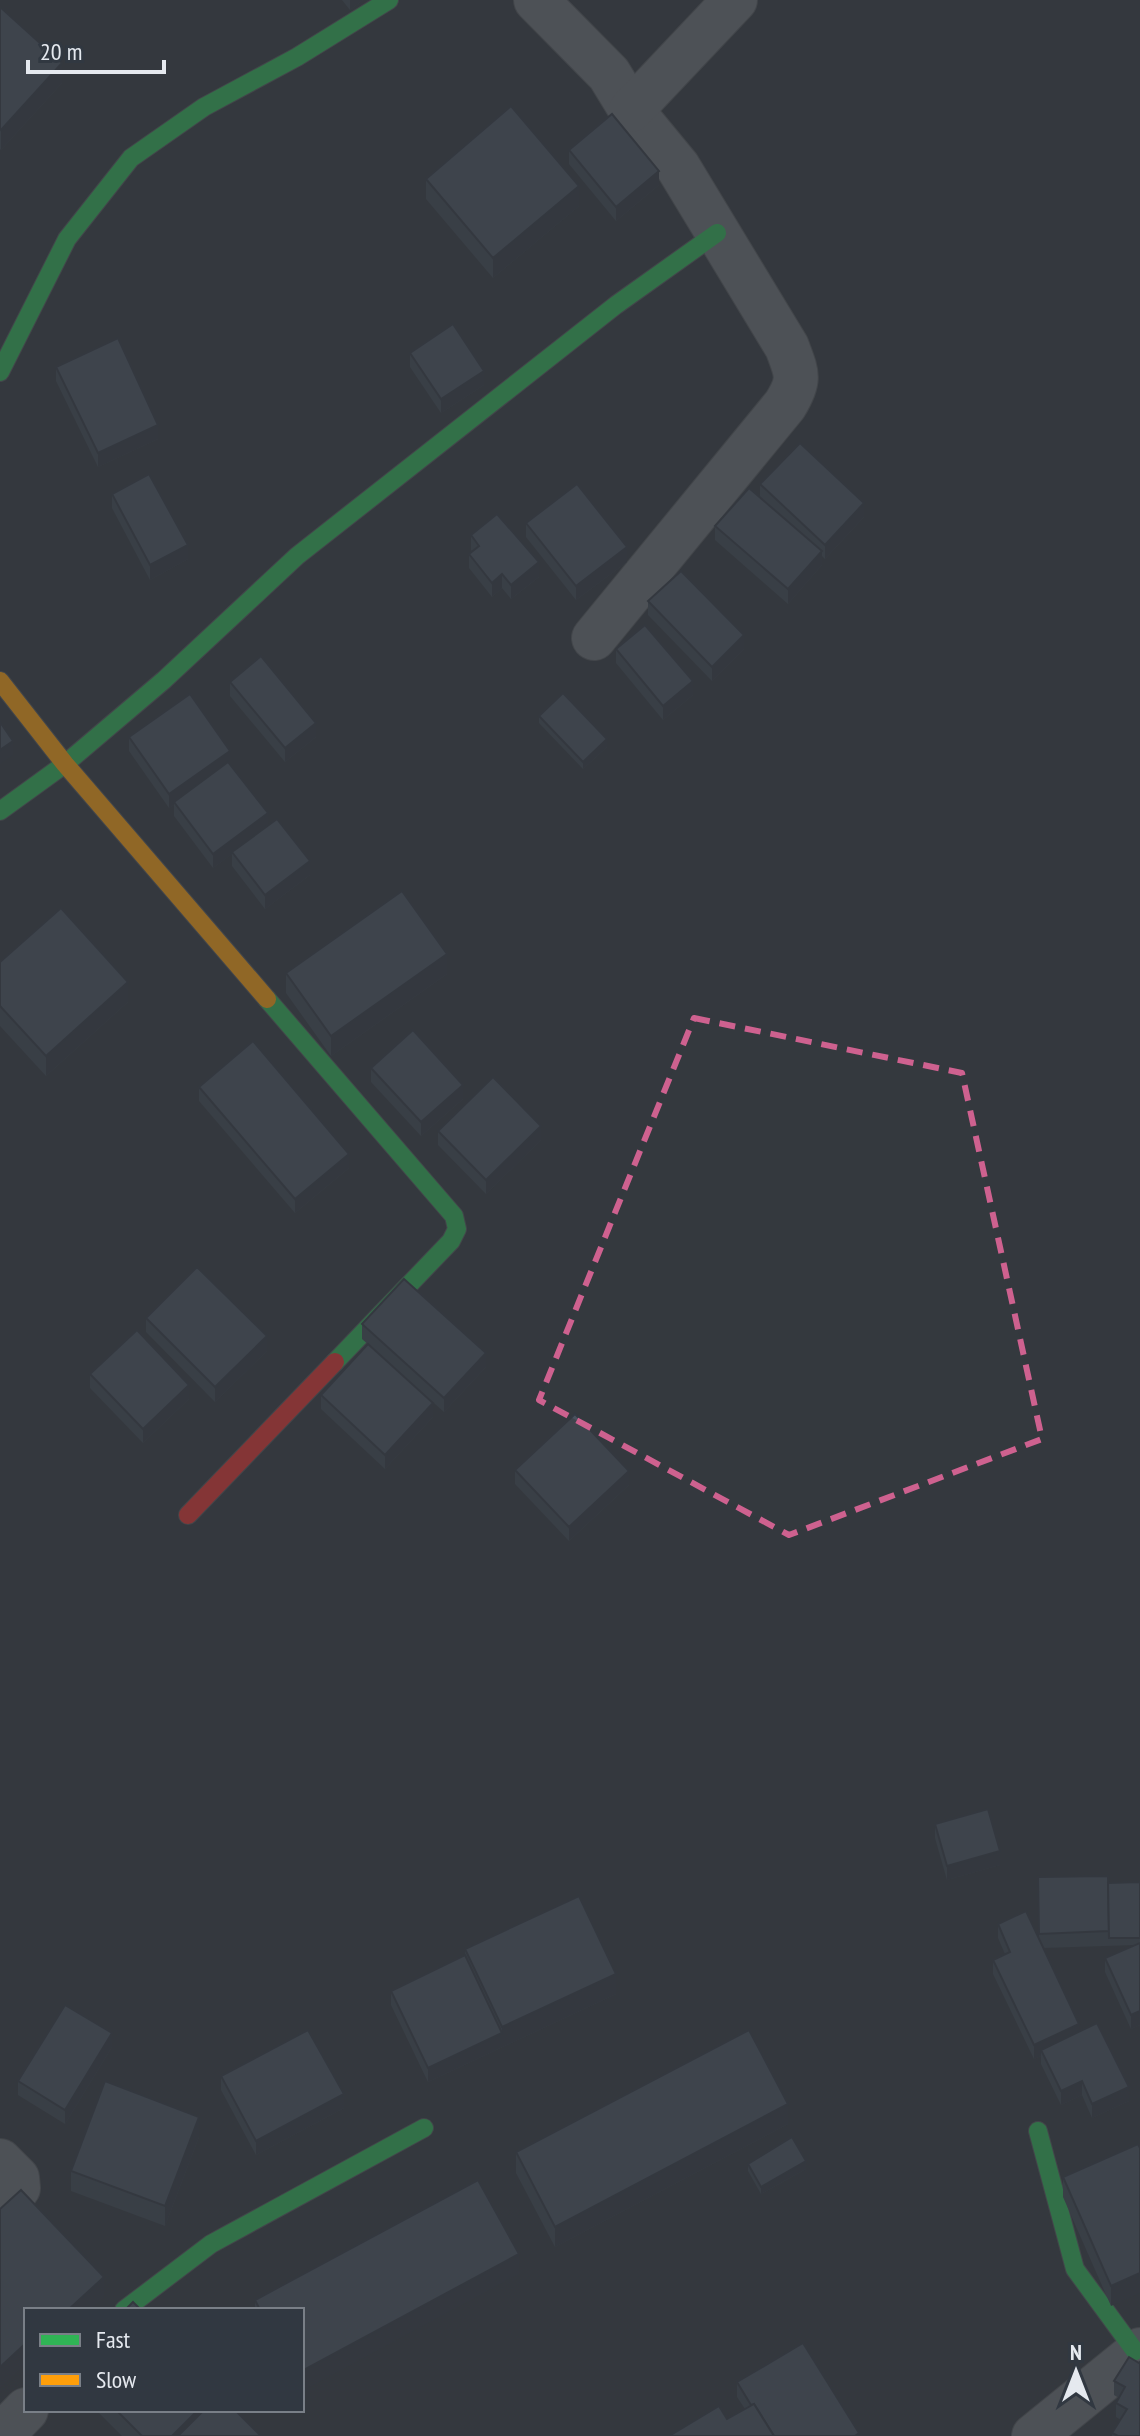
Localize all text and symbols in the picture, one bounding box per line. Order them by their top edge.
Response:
scale bar [28,24,164,74]
text: 20 m [40,36,82,67]
legend [24,2308,304,2412]
text: Fast [96,2324,131,2355]
north arrow [1036,2332,1116,2412]
text: N [1070,2338,1082,2366]
text: Slow [96,2364,137,2395]

